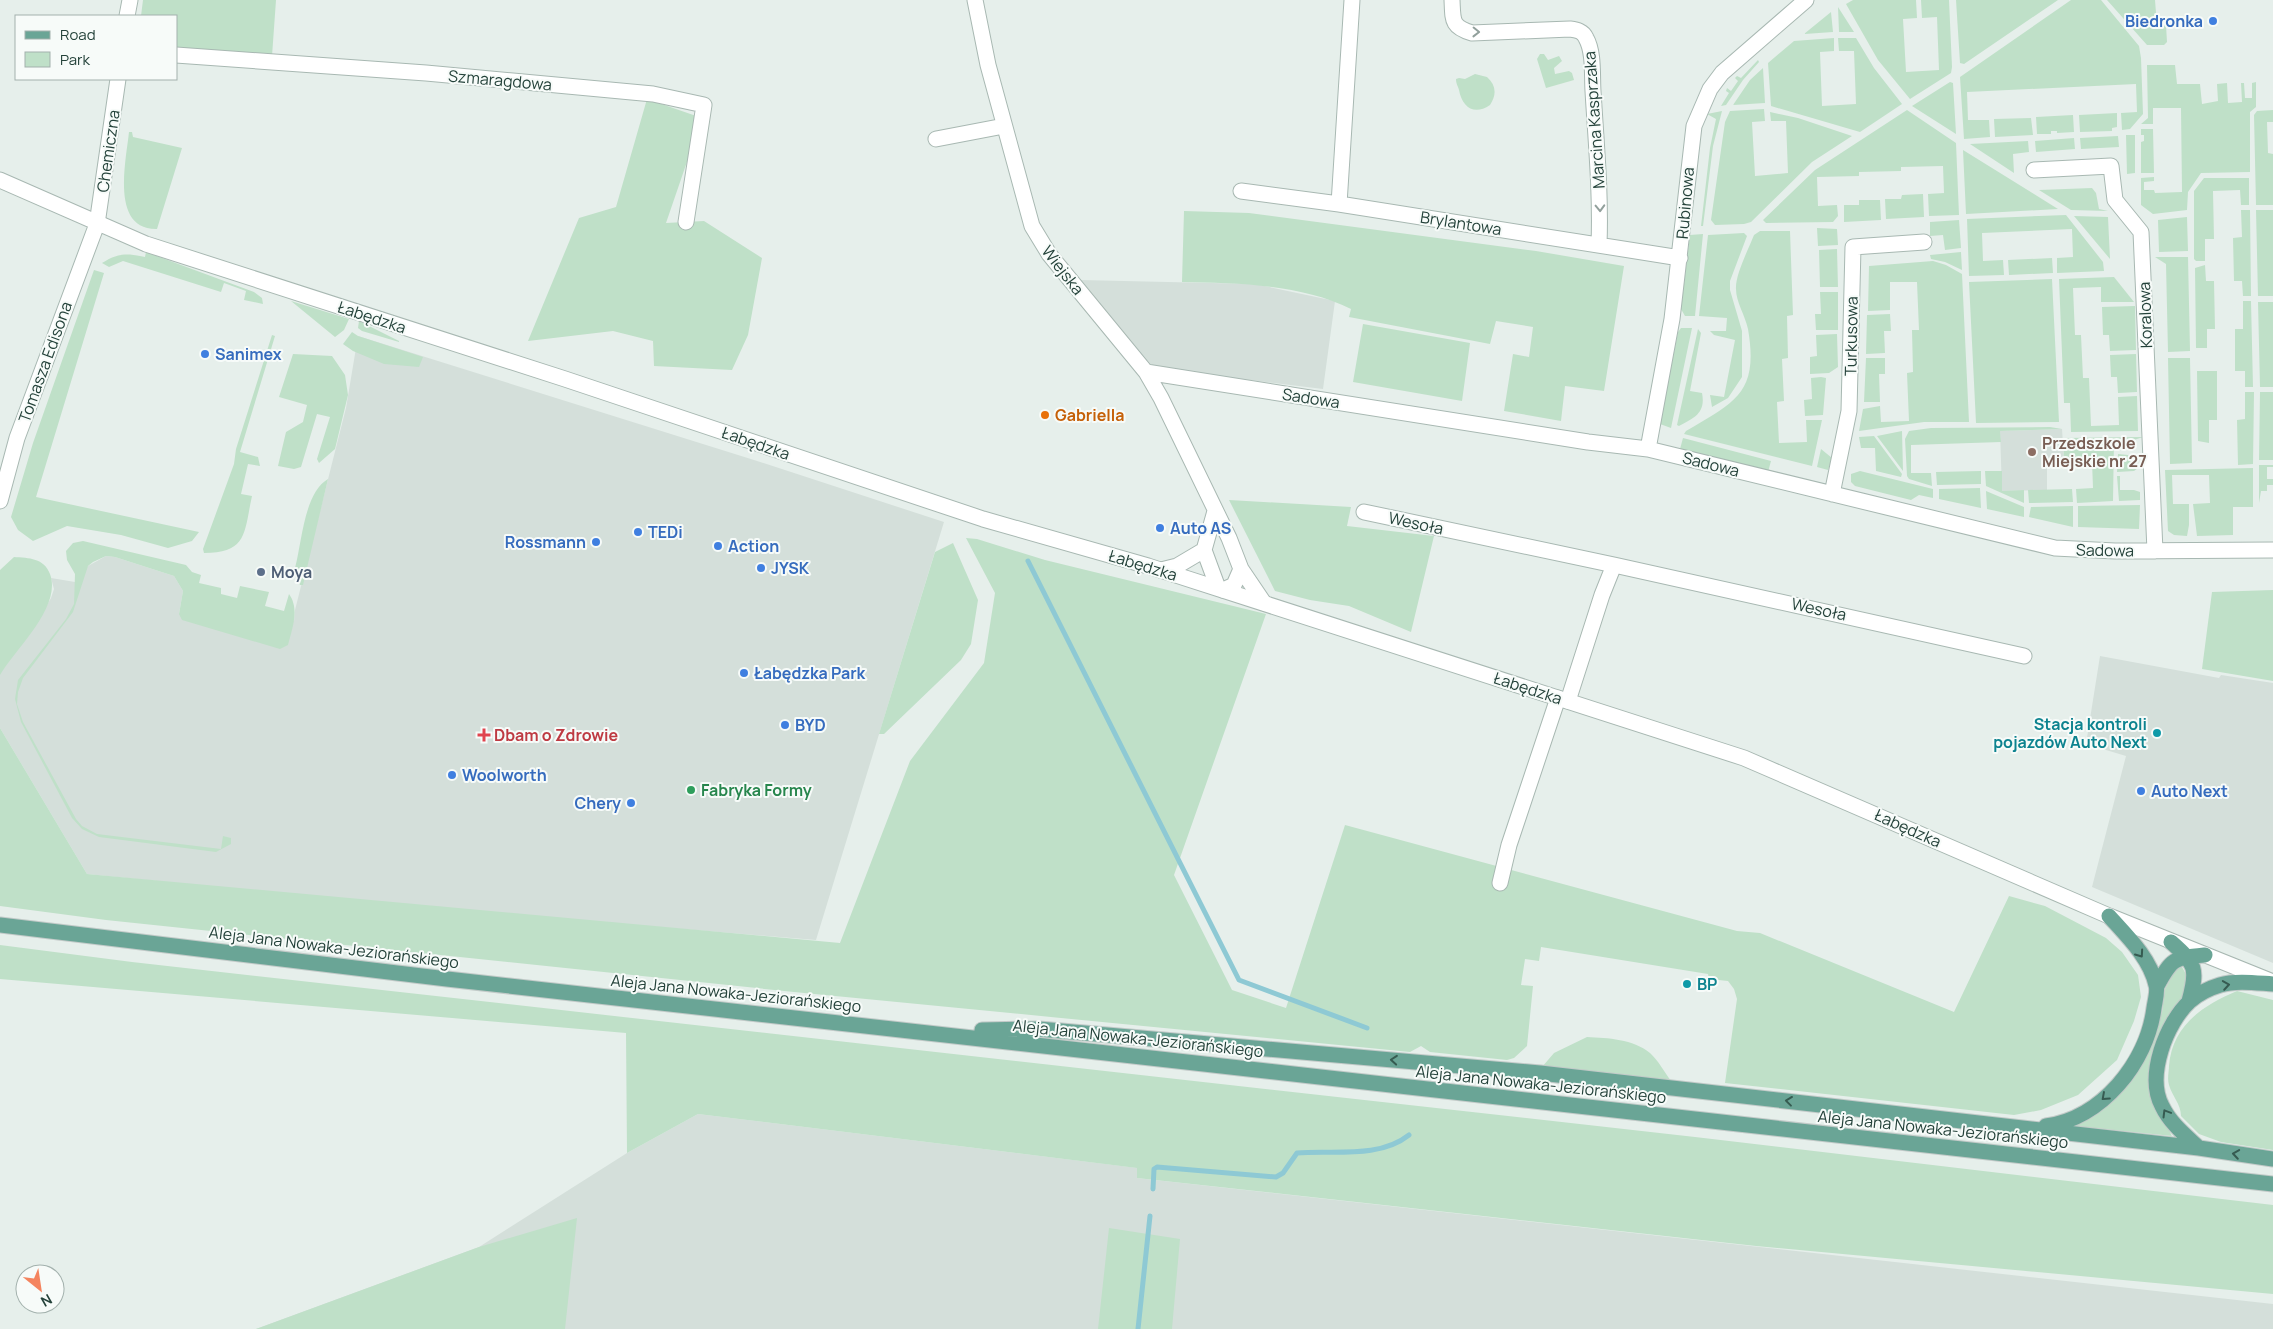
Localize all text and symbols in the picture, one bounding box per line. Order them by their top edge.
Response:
place label: Biedronka [2125,10,2203,32]
legend [15,15,178,80]
marker: Biedronka [2207,15,2219,27]
text: Road [60,24,96,45]
one-way arrow [1473,27,1481,37]
text: Park [60,49,90,70]
street label: Marcina Kasprzaka [1578,51,1610,189]
street label: Szmaragdowa [447,65,553,95]
street label: Chemiczna [91,108,125,194]
street label: Rubinowa [1671,166,1699,240]
one-way arrow [1594,205,1605,213]
street label: Brylantowa [1419,206,1503,240]
street label: Wiejska [1037,241,1089,299]
street label: Koralowa [2133,282,2157,348]
street label: Łabędzka [335,296,409,338]
street label: Turkusowa [1839,296,1863,376]
street label: Tomasza Edisona [13,298,77,426]
place label: Sanimex [215,343,282,365]
marker: Sanimex [199,348,211,360]
street label: Sadowa [1281,383,1341,413]
place label: Gabriella [1055,404,1124,426]
marker: Gabriella [1039,409,1051,421]
street label: Łabędzka [719,421,793,465]
place label: Przedszkole Miejskie nr 27 [2042,432,2147,472]
street label: Sadowa [1680,446,1742,482]
marker: Przedszkole Miejskie nr 27 [2026,446,2038,458]
street label: Wesoła [1386,506,1446,540]
place label: Auto AS [1170,517,1231,539]
place label: TEDi [648,521,683,543]
marker: Auto AS [1154,522,1166,534]
marker: TEDi [632,526,644,538]
place label: Rossmann [505,531,586,553]
place label: Action [728,535,779,557]
marker: Rossmann [590,536,602,548]
street label: Sadowa [2076,538,2134,562]
marker: Action [712,540,724,552]
street label: Łabędzka [1106,544,1180,586]
place label: JYSK [771,557,810,579]
place label: Moya [271,561,312,583]
marker: JYSK [755,562,767,574]
marker: Moya [255,566,267,578]
street label: Wesoła [1789,592,1849,626]
place label: Łabędzka Park [754,662,866,684]
marker: Łabędzka Park [738,667,750,679]
street label: Łabędzka [1491,667,1565,709]
place label: Stacja kontroli pojazdów Auto Next [1993,713,2147,753]
place label: BYD [795,714,826,736]
marker: BYD [779,719,791,731]
place label: Dbam o Zdrowie [494,724,619,746]
marker: Stacja kontroli pojazdów Auto Next [2151,727,2163,739]
marker: Dbam o Zdrowie [478,729,490,741]
place label: Woolworth [462,764,547,786]
marker: Woolworth [446,769,458,781]
place label: Fabryka Formy [701,779,812,801]
place label: Auto Next [2151,780,2228,802]
marker: Fabryka Formy [685,784,697,796]
marker: Auto Next [2135,785,2147,797]
place label: Chery [574,792,621,814]
marker: Chery [625,797,637,809]
street label: Łabędzka [1871,804,1945,852]
street label: Aleja Jana Nowaka-Jeziorańskiego [208,921,460,973]
one-way arrow [2134,948,2143,958]
street label: Aleja Jana Nowaka-Jeziorańskiego [610,969,862,1017]
place label: BP [1697,973,1717,995]
marker: BP [1681,978,1693,990]
one-way arrow [2222,980,2230,991]
street label: Aleja Jana Nowaka-Jeziorańskiego [1012,1014,1264,1062]
one-way arrow [1390,1055,1398,1066]
street label: Aleja Jana Nowaka-Jeziorańskiego [1415,1060,1667,1108]
one-way arrow [2102,1091,2111,1100]
one-way arrow [1785,1096,1793,1107]
street label: Aleja Jana Nowaka-Jeziorańskiego [1817,1105,2069,1153]
one-way arrow [2162,1109,2172,1118]
one-way arrow [2232,1149,2240,1159]
north arrow [15,1264,65,1314]
text: N [38,1290,56,1311]

